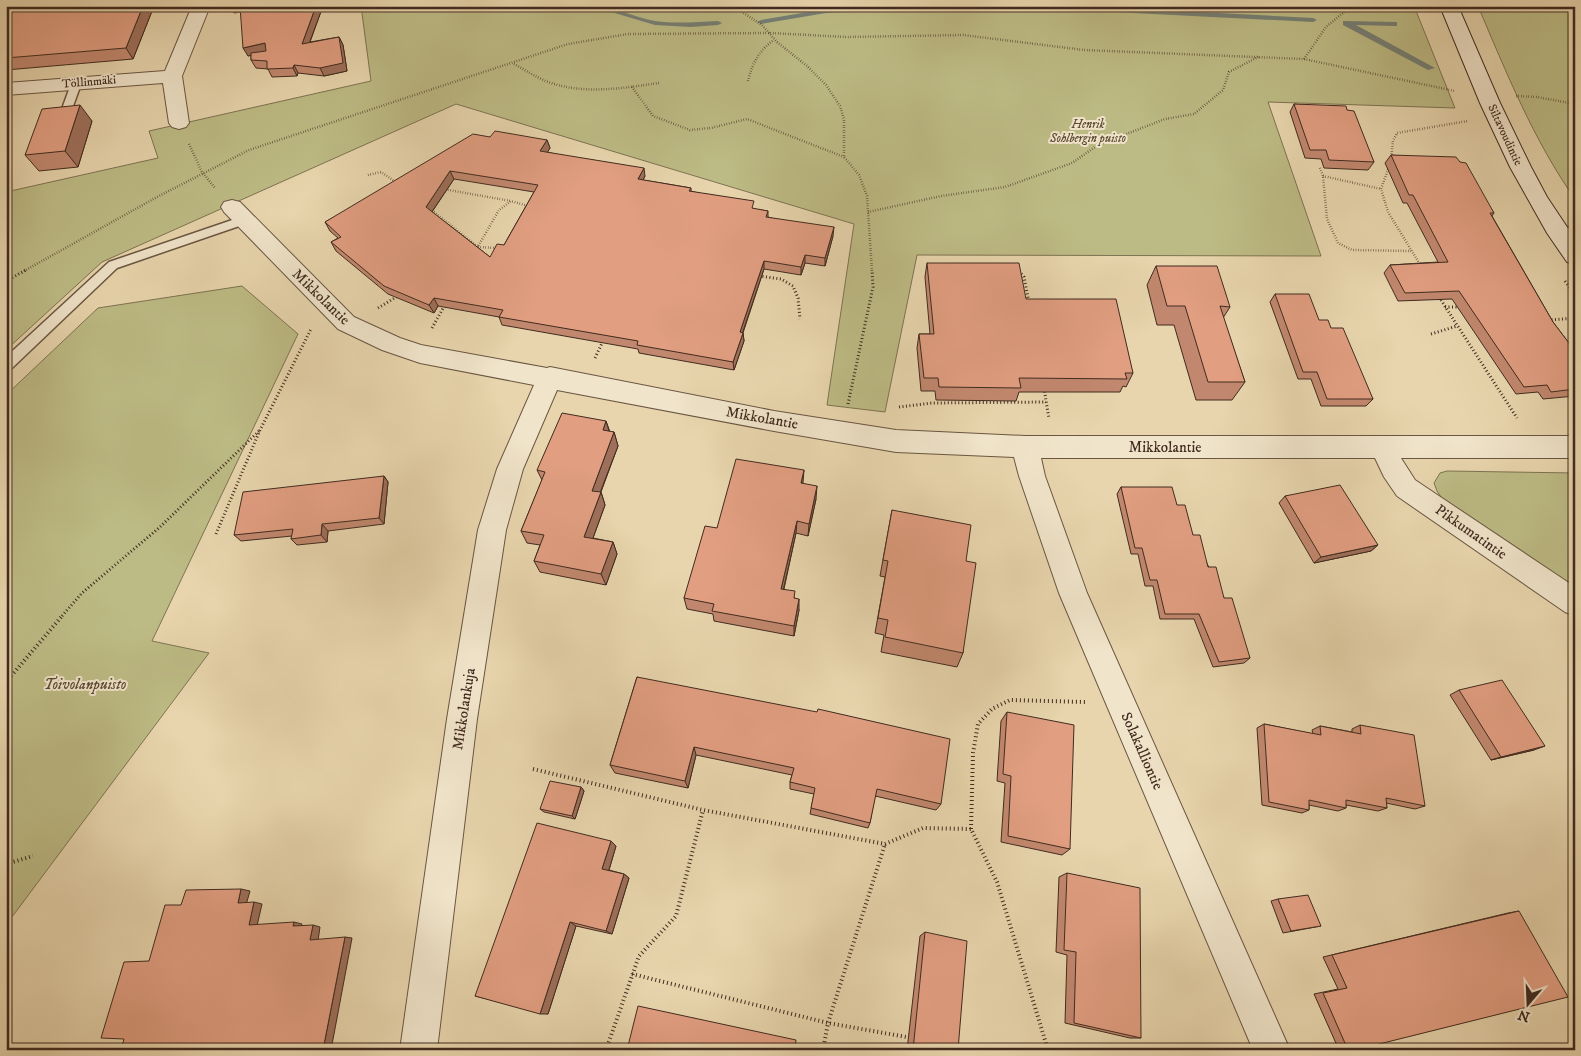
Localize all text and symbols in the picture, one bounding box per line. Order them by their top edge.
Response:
street label: Töllinmäki [61,72,117,92]
street label: Siltavoudintie [1484,102,1526,168]
park label: Henrik Sohlbergin puisto [1049,117,1127,146]
street label: Mikkolantie [288,265,354,329]
street label: Mikkolantie [724,402,800,434]
street label: Mikkolantie [1128,438,1202,457]
street label: Pikkumatintie [1431,500,1511,564]
street label: Mikkolankuja [448,666,480,751]
park label: Toivolanpuisto [44,675,127,694]
street label: Solakalliontie [1117,709,1167,793]
north arrow [1504,978,1554,1028]
text: N [1515,1005,1532,1026]

